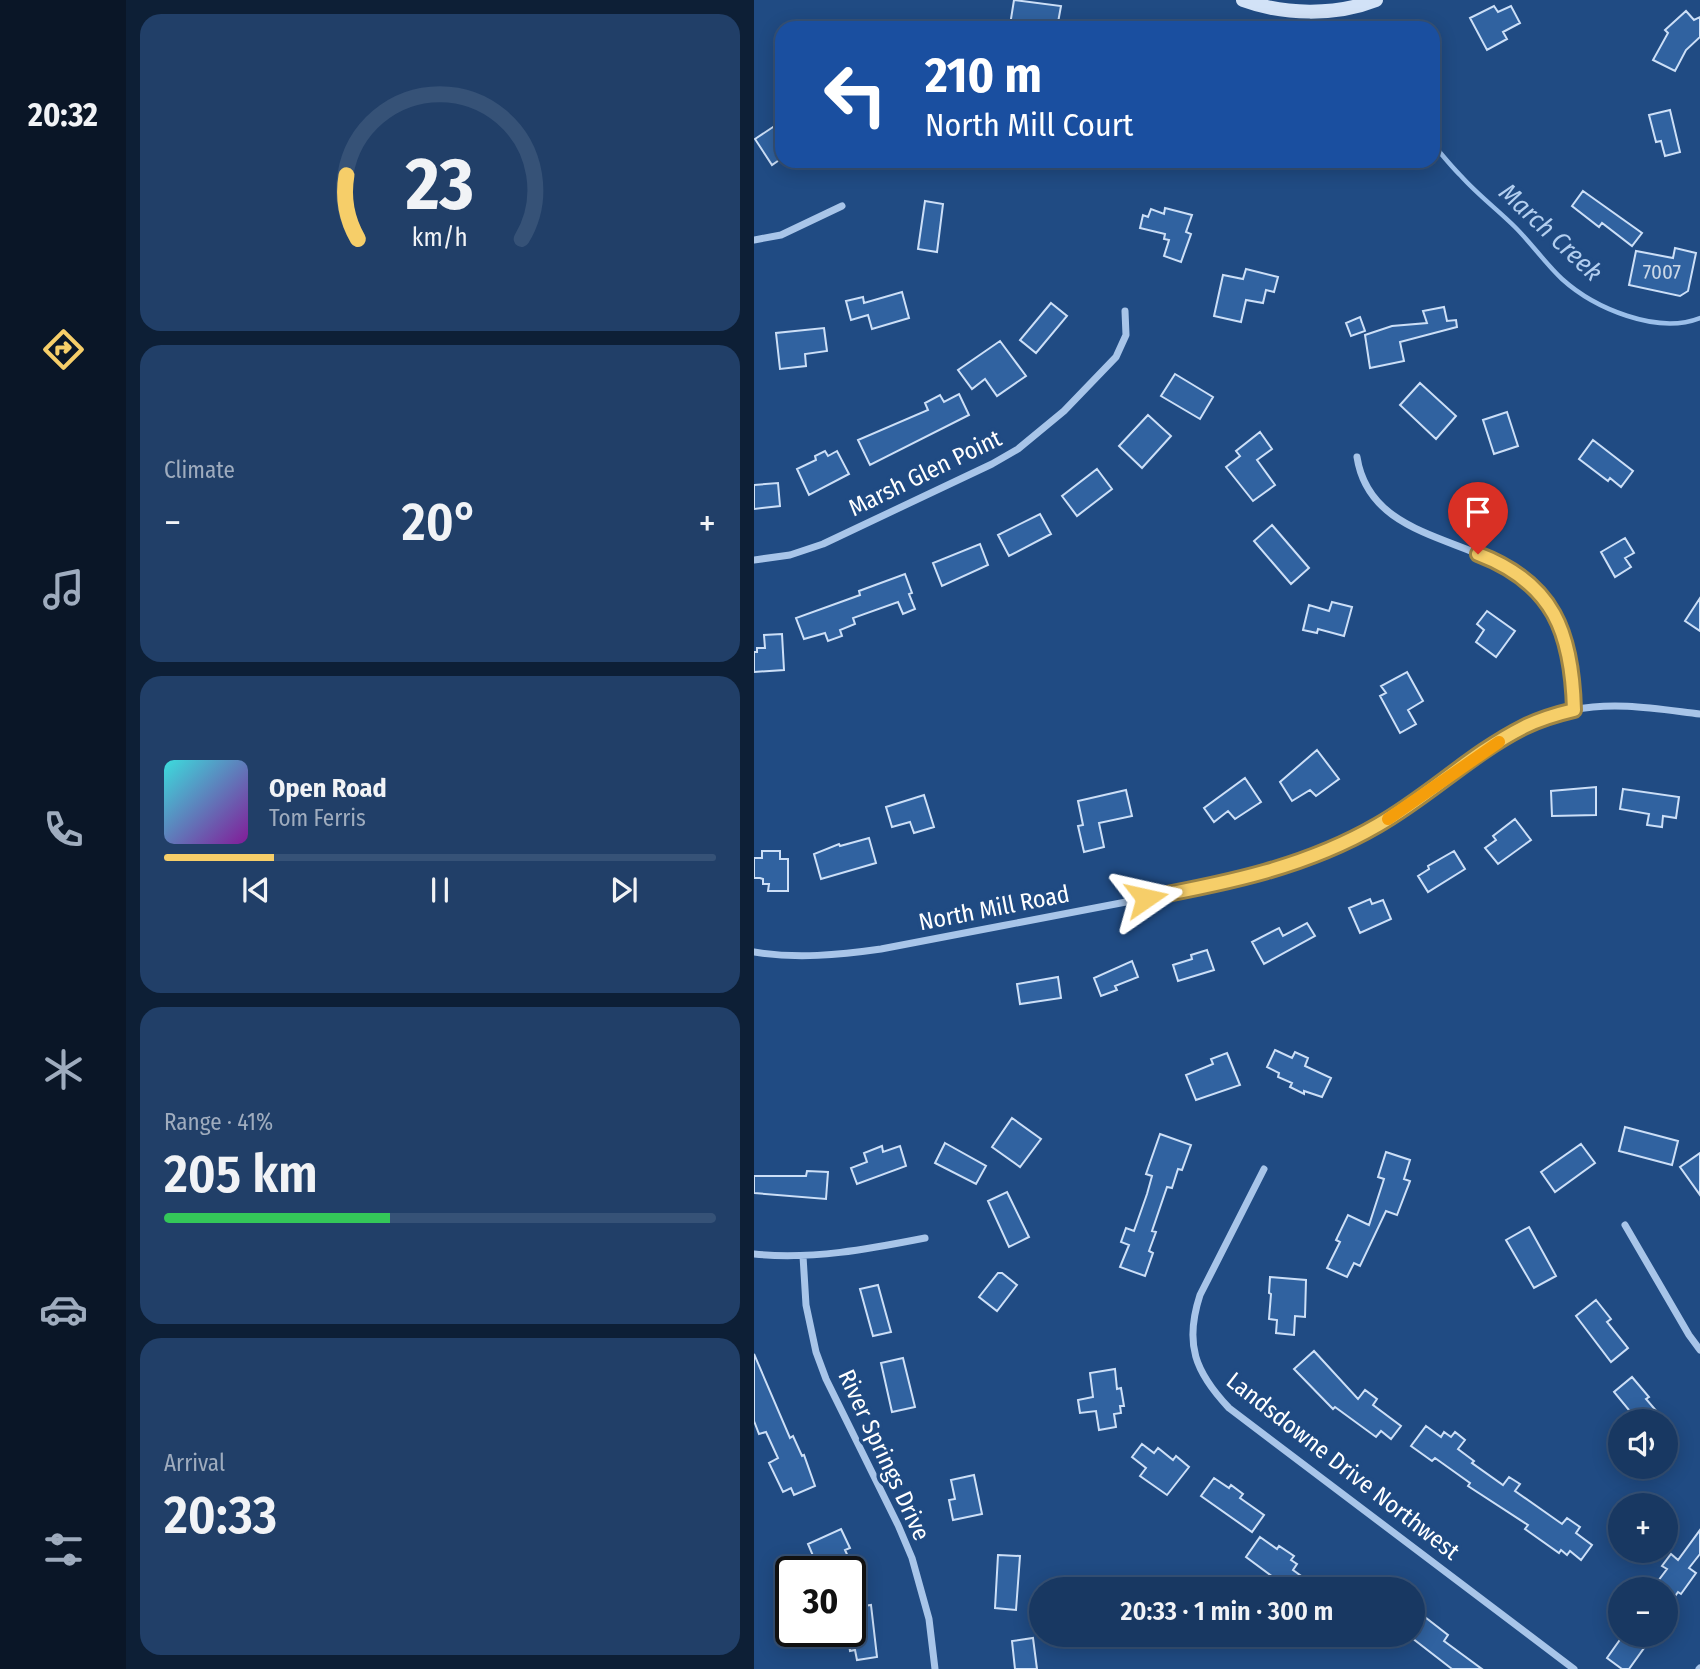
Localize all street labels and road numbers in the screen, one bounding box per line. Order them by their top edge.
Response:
street label: Marsh Glen Point [844,424,1006,522]
street label: North Mill Road [916,880,1072,936]
street label: River Springs Drive [832,1365,936,1545]
street label: Landsdowne Drive Northwest [1221,1366,1465,1566]

